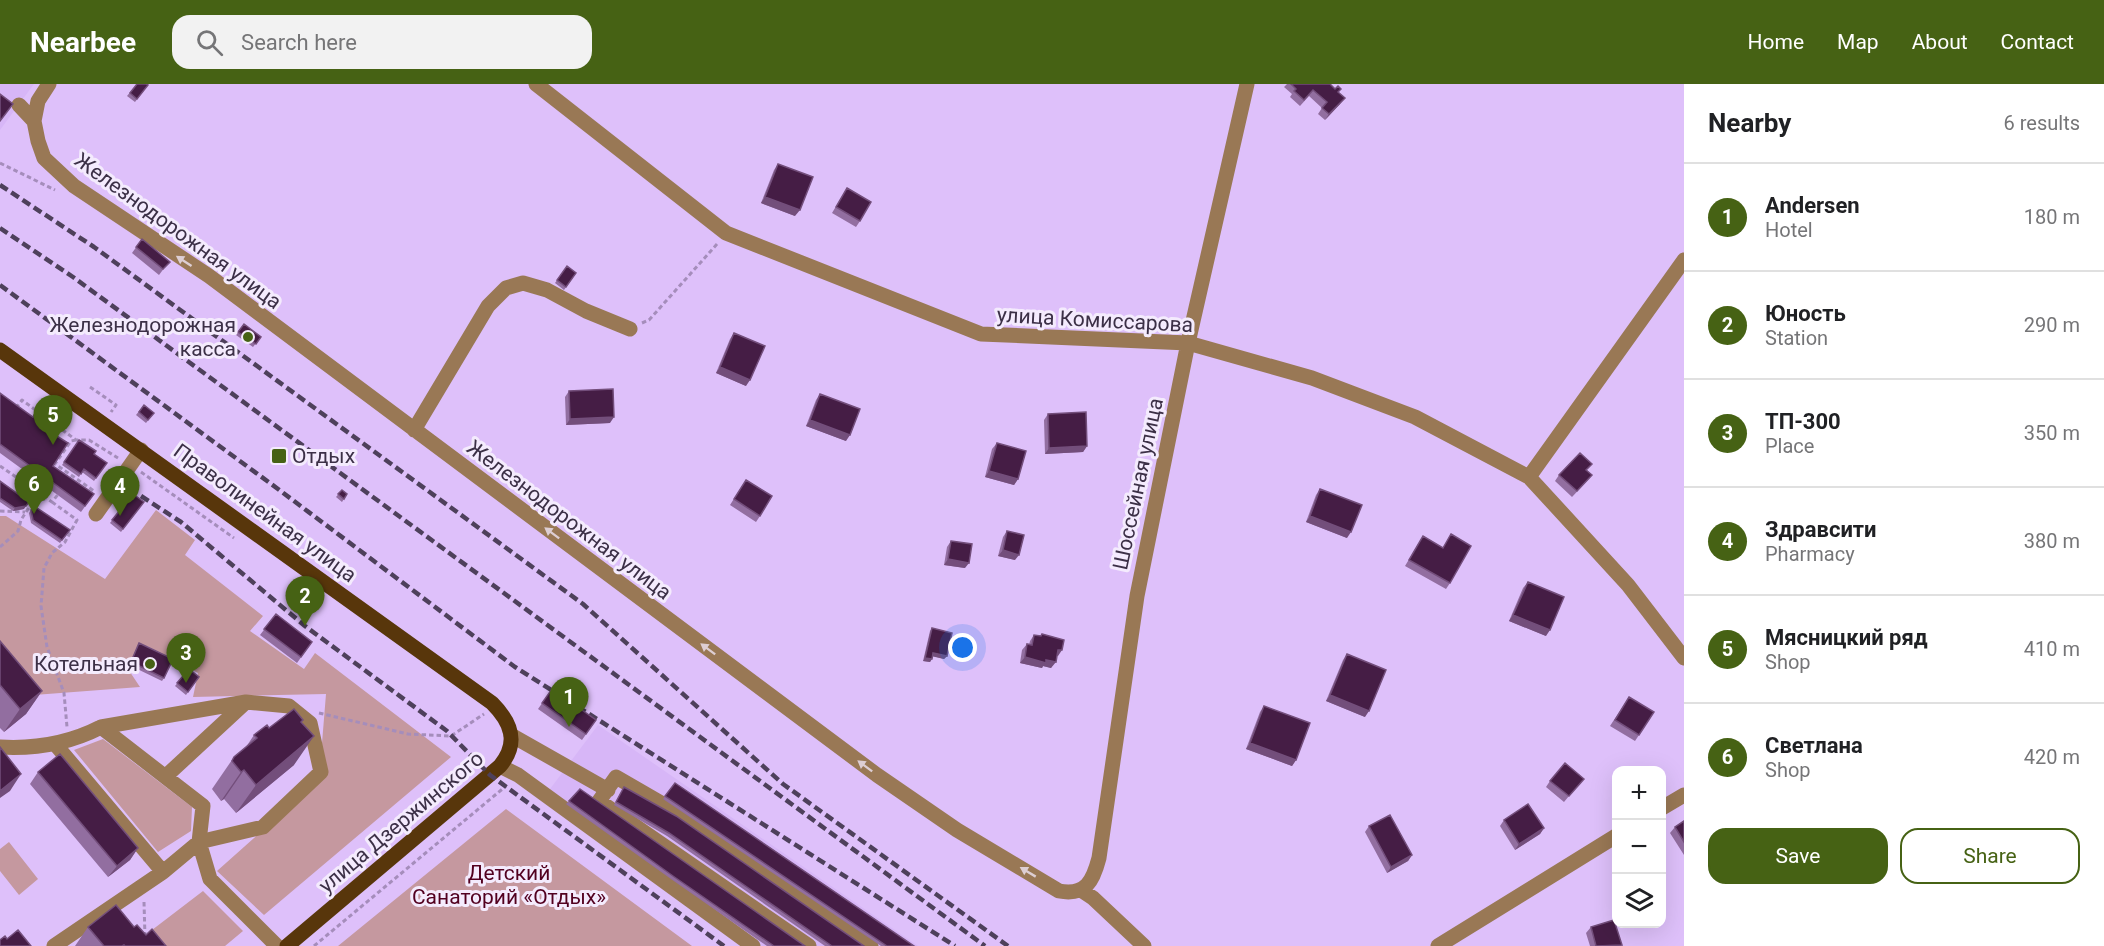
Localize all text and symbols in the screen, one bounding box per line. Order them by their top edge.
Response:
search box [172,15,592,69]
text: Nearbee [30,26,136,59]
icon: search [193,26,226,59]
text: Search here [241,30,357,55]
text: Home [1748,30,1804,54]
text: Map [1837,30,1879,54]
text: About [1912,30,1968,54]
text: Contact [2001,30,2074,54]
text: Nearby [1708,108,1791,138]
text: 6 results [2004,111,2080,135]
street label: Железнодорожная улица [70,148,286,314]
text: Andersen [1765,193,1860,218]
text: 1 [1722,205,1733,229]
text: 180 m [2024,205,2080,229]
text: Hotel [1765,218,1813,242]
one-way arrow [175,255,192,266]
text: Юность [1765,301,1846,326]
street label: улица Комиссарова [996,303,1194,337]
place label: Железнодорожная касса [49,313,236,361]
text: 2 [1722,313,1733,337]
text: 290 m [2024,313,2080,337]
text: Station [1765,326,1828,350]
marker: Железнодорожная касса [241,330,255,344]
pin: 5 [34,396,72,445]
street label: Шоссейная улица [1108,396,1168,572]
text: ТП-300 [1765,409,1841,434]
text: 3 [1722,421,1733,445]
text: 350 m [2024,421,2080,445]
text: Place [1765,434,1814,458]
street label: Железнодорожная улица [462,435,676,605]
street label: Праволинейная улица [169,439,361,587]
place label: Отдых [292,444,355,468]
marker: Отдых [270,447,288,465]
pin: 6 [15,464,54,514]
pin: 4 [100,466,140,516]
text: Здравсити [1765,517,1877,542]
one-way arrow [544,527,560,539]
text: 4 [1722,529,1733,553]
text: 380 m [2024,529,2080,553]
text: Pharmacy [1765,542,1855,566]
pin: 2 [286,576,324,626]
text: Мясницкий ряд [1765,625,1928,650]
your location [948,633,977,662]
pin: 3 [166,634,206,683]
text: 5 [1722,637,1733,661]
text: 410 m [2024,637,2080,661]
one-way arrow [701,644,716,656]
text: Shop [1765,650,1811,674]
place label: Котельная [34,652,138,676]
marker: Котельная [143,657,157,671]
pin: 1 [550,678,588,727]
text: Светлана [1765,733,1863,758]
text: 6 [1722,745,1733,769]
text: 420 m [2024,745,2080,769]
street label: улица Дзержинского [314,746,488,898]
text: Shop [1765,758,1811,782]
one-way arrow [857,760,872,772]
map controls [1612,766,1666,928]
button: + [1612,766,1666,820]
button: − [1612,820,1666,874]
button: Save [1708,828,1888,884]
button: Share [1900,828,2080,884]
park label: Детский Санаторий «Отдых» [412,861,606,909]
one-way arrow [1020,867,1036,878]
button: layers [1612,874,1666,928]

